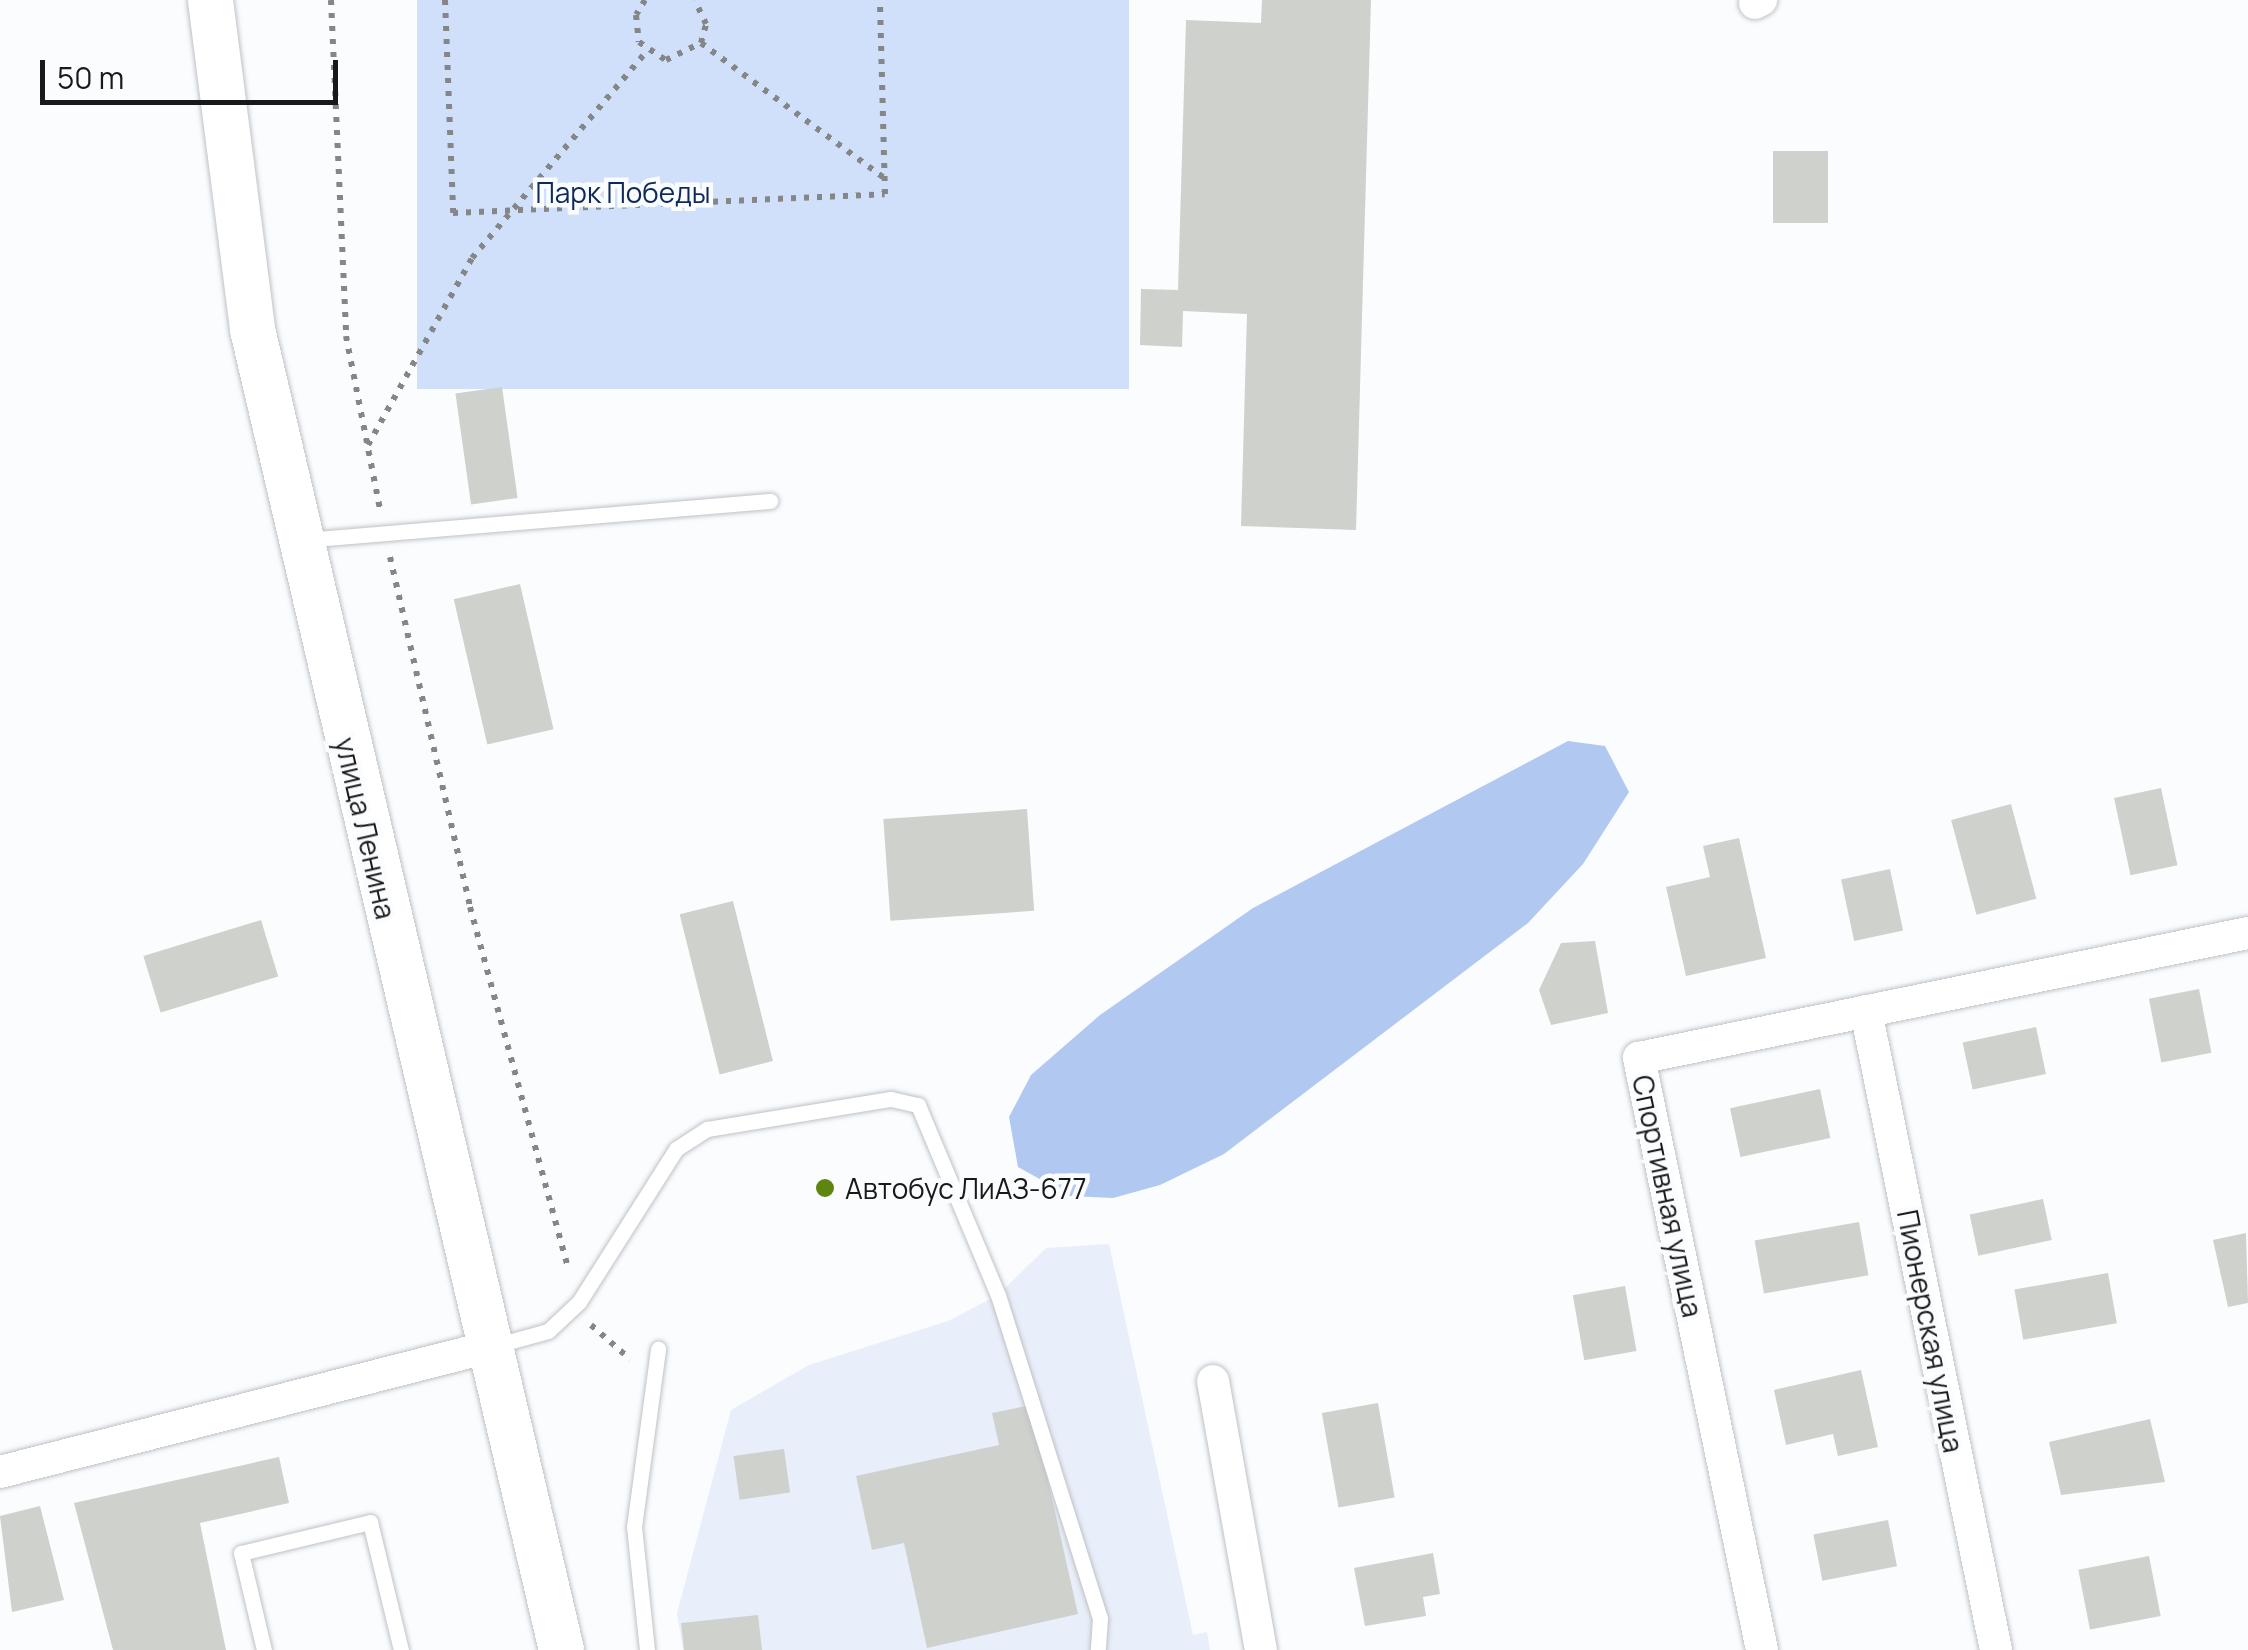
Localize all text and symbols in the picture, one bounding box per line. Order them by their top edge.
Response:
scale bar [45,40,342,102]
text: 50 m [57,57,124,98]
park label: Парк Победы [535,175,711,209]
street label: улица Ленина [329,734,403,922]
street label: Спортивная улица [1626,1072,1710,1320]
place label: Автобус ЛиАЗ-677 [845,1171,1087,1205]
marker: Автобус ЛиАЗ-677 [814,1177,836,1199]
street label: Пионерская улица [1891,1207,1971,1455]

